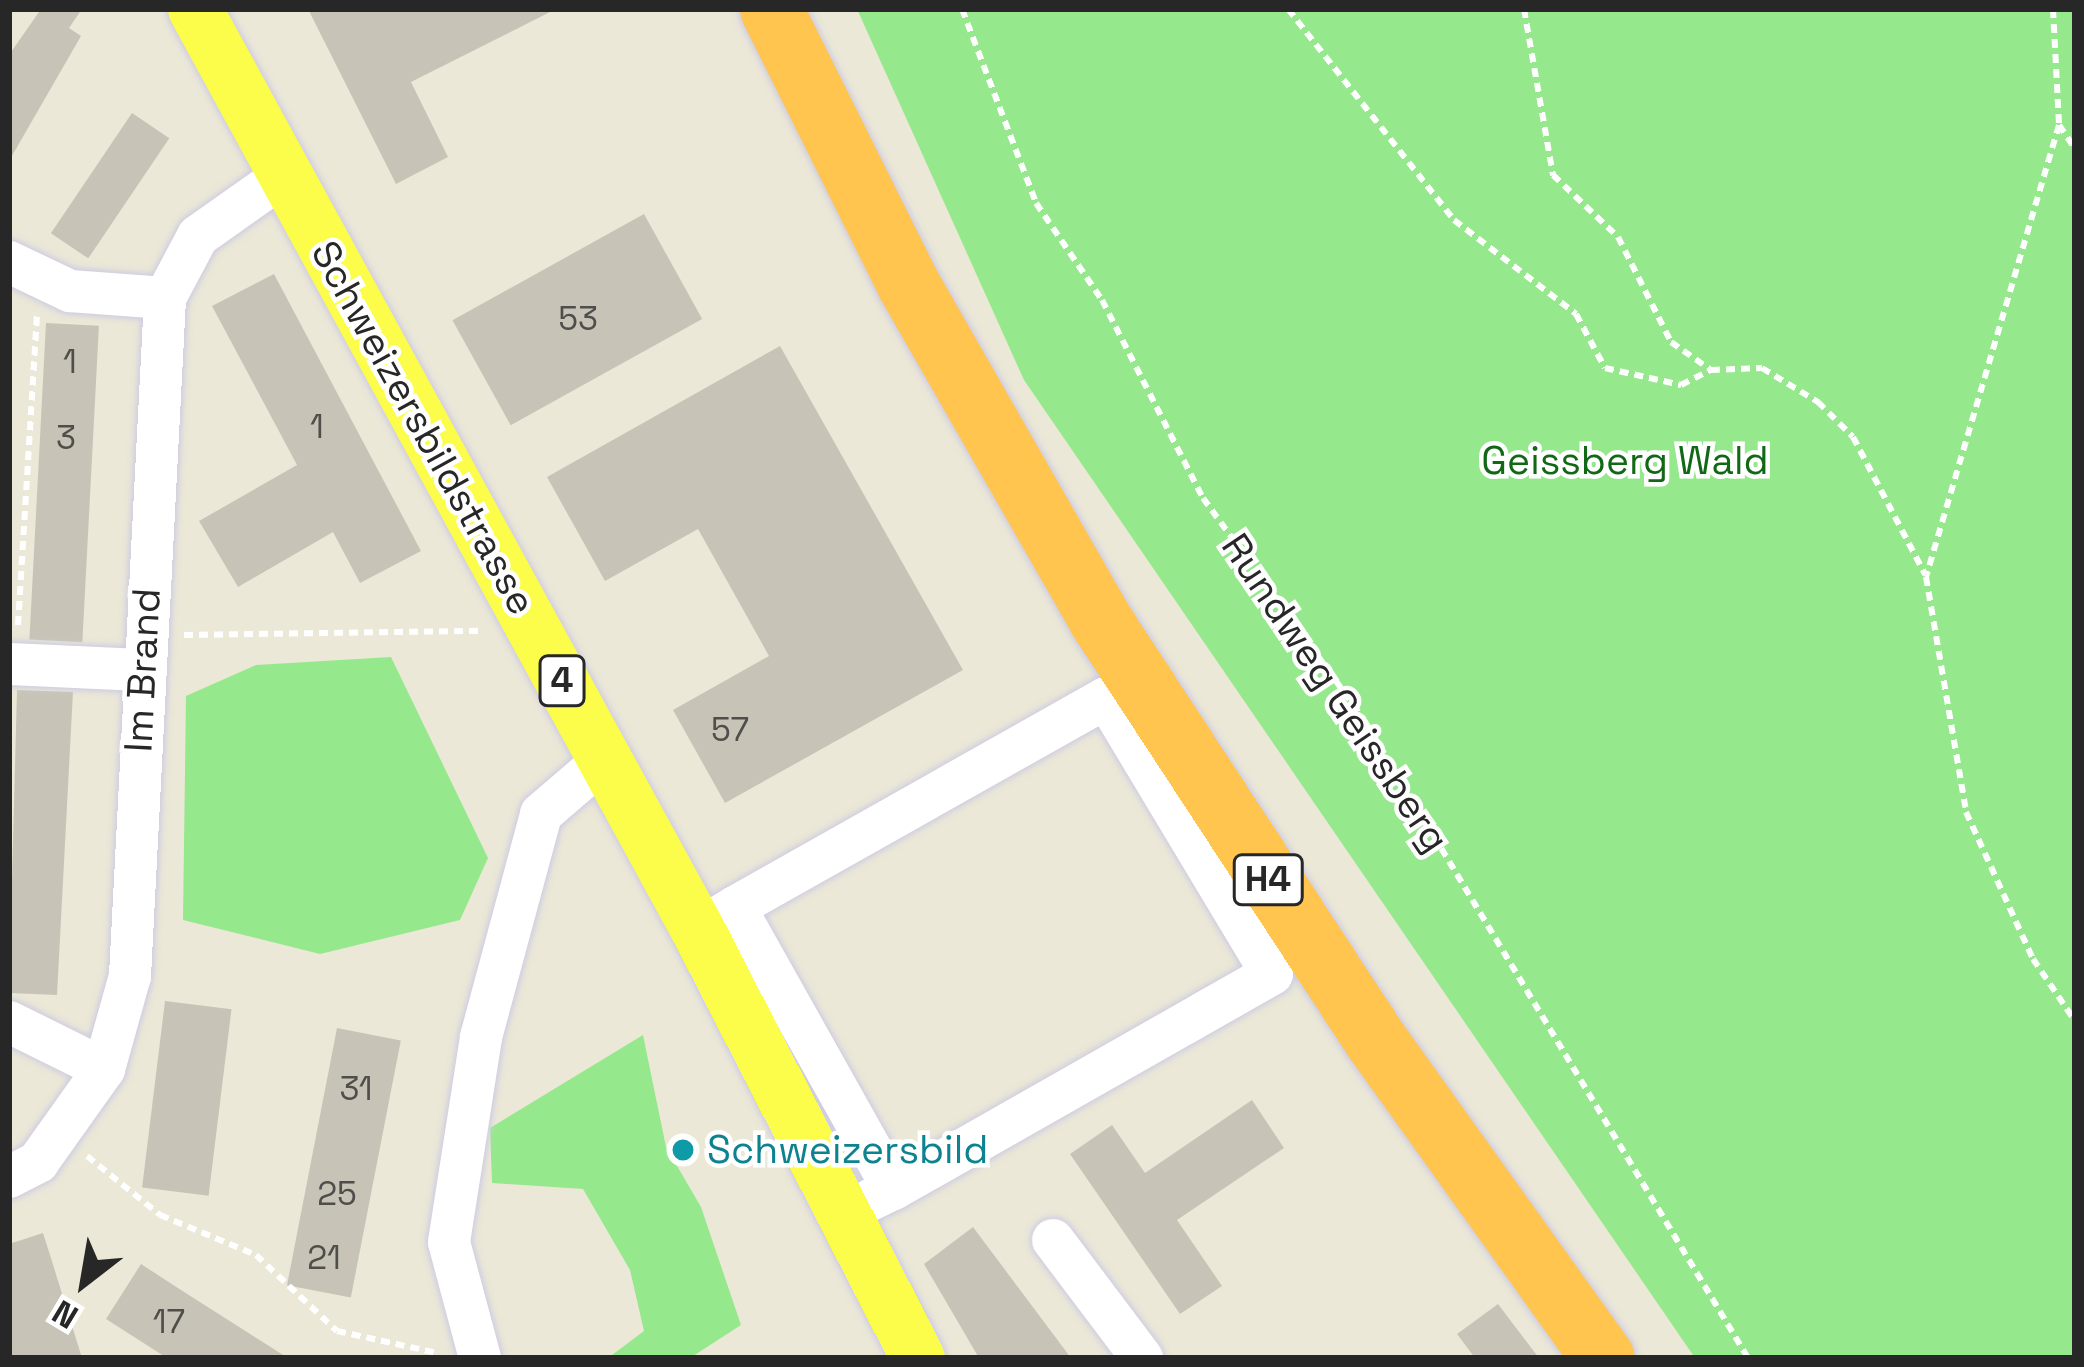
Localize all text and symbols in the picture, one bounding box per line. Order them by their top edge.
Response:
street label: Schweizersbildstrasse [301,233,545,623]
house number: 53 [558,300,598,340]
house number: 1 [63,343,77,383]
house number: 1 [310,408,324,448]
house number: 3 [56,419,76,459]
park label: Geissberg Wald [1481,438,1769,484]
street label: Rundweg Geissberg [1211,525,1459,861]
street label: Im Brand [115,587,171,753]
road number: 4 [538,651,586,711]
house number: 57 [711,711,749,751]
road number: H4 [1232,850,1304,910]
house number: 31 [339,1070,373,1110]
place label: Schweizersbild [707,1127,988,1173]
marker: Schweizersbild [670,1137,696,1163]
house number: 25 [317,1175,357,1215]
north arrow [24,1223,144,1343]
house number: 21 [307,1239,341,1279]
text: N [45,1290,86,1338]
house number: 17 [153,1303,185,1343]

